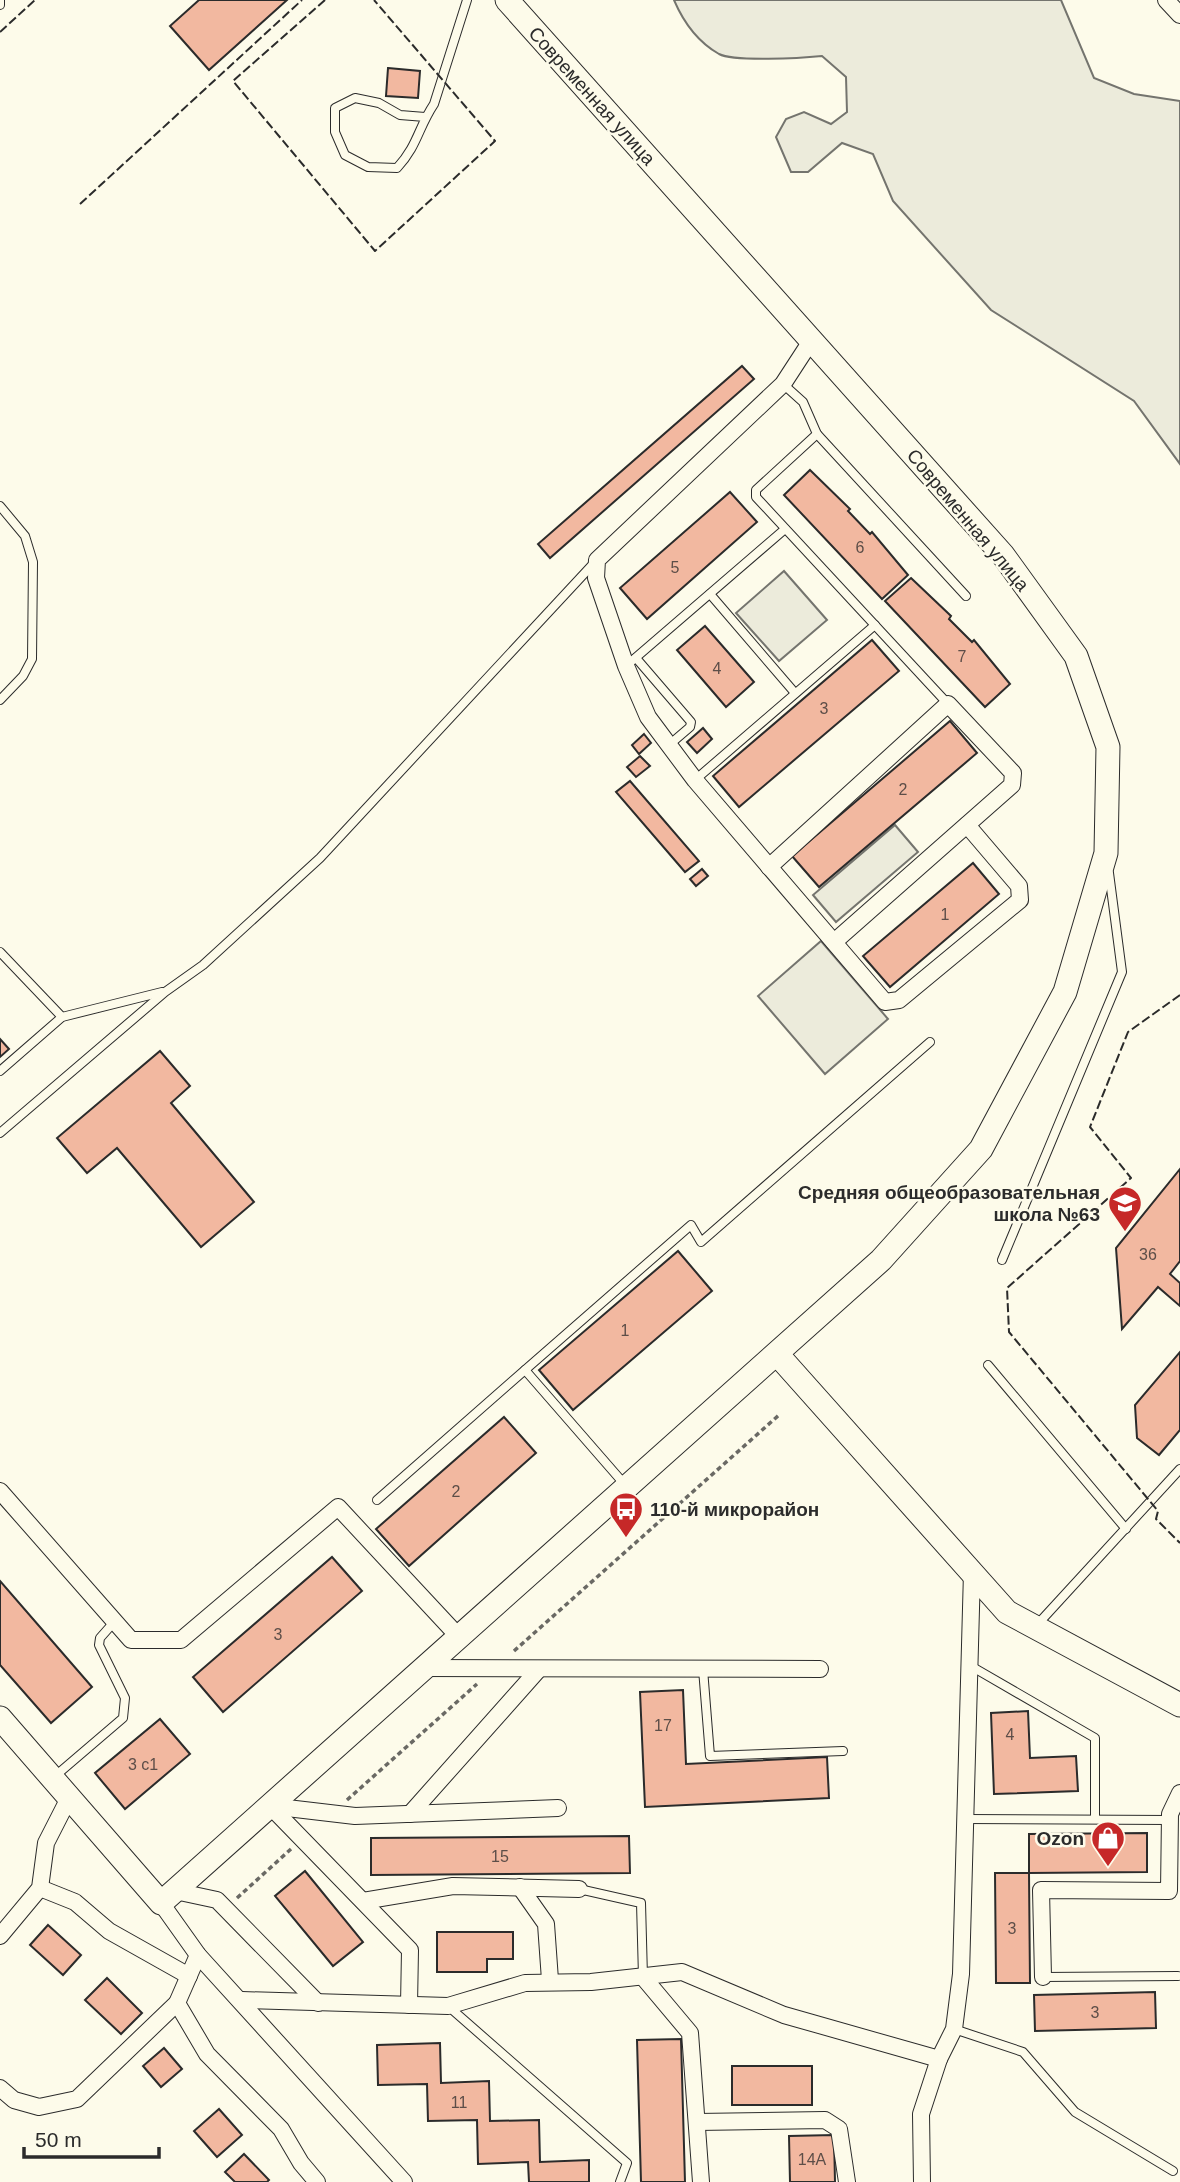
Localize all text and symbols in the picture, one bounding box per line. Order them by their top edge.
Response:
street label: Современная улица [524,23,660,170]
street label: Современная улица [903,445,1034,595]
house number: 6 [856,539,865,556]
house number: 5 [671,559,680,576]
house number: 7 [958,648,967,665]
house number: 4 [713,660,722,677]
house number: 3 [820,700,829,717]
house number: 2 [899,781,908,798]
house number: 1 [941,906,950,923]
place label: Средняя общеобразовательная школа №63 [798,1182,1100,1225]
school or university icon: Средняя общеобразовательная школа №63 [1106,1184,1144,1233]
house number: 36 [1139,1246,1157,1263]
house number: 1 [621,1322,630,1339]
house number: 2 [452,1483,461,1500]
bus stop icon: 110-й микрорайон [607,1490,645,1539]
place label: 110-й микрорайон [650,1499,819,1520]
house number: 3 [274,1626,283,1643]
house number: 17 [654,1717,672,1734]
house number: 4 [1006,1726,1015,1743]
house number: 3 с1 [128,1756,158,1773]
shop icon: Ozon [1089,1819,1127,1868]
place label: Ozon [1037,1828,1084,1849]
house number: 15 [491,1848,509,1865]
house number: 3 [1008,1920,1017,1937]
house number: 3 [1091,2004,1100,2021]
house number: 11 [451,2094,467,2111]
scale bar [24,2116,159,2160]
text: 50 m [35,2128,82,2151]
house number: 14А [798,2151,827,2168]

